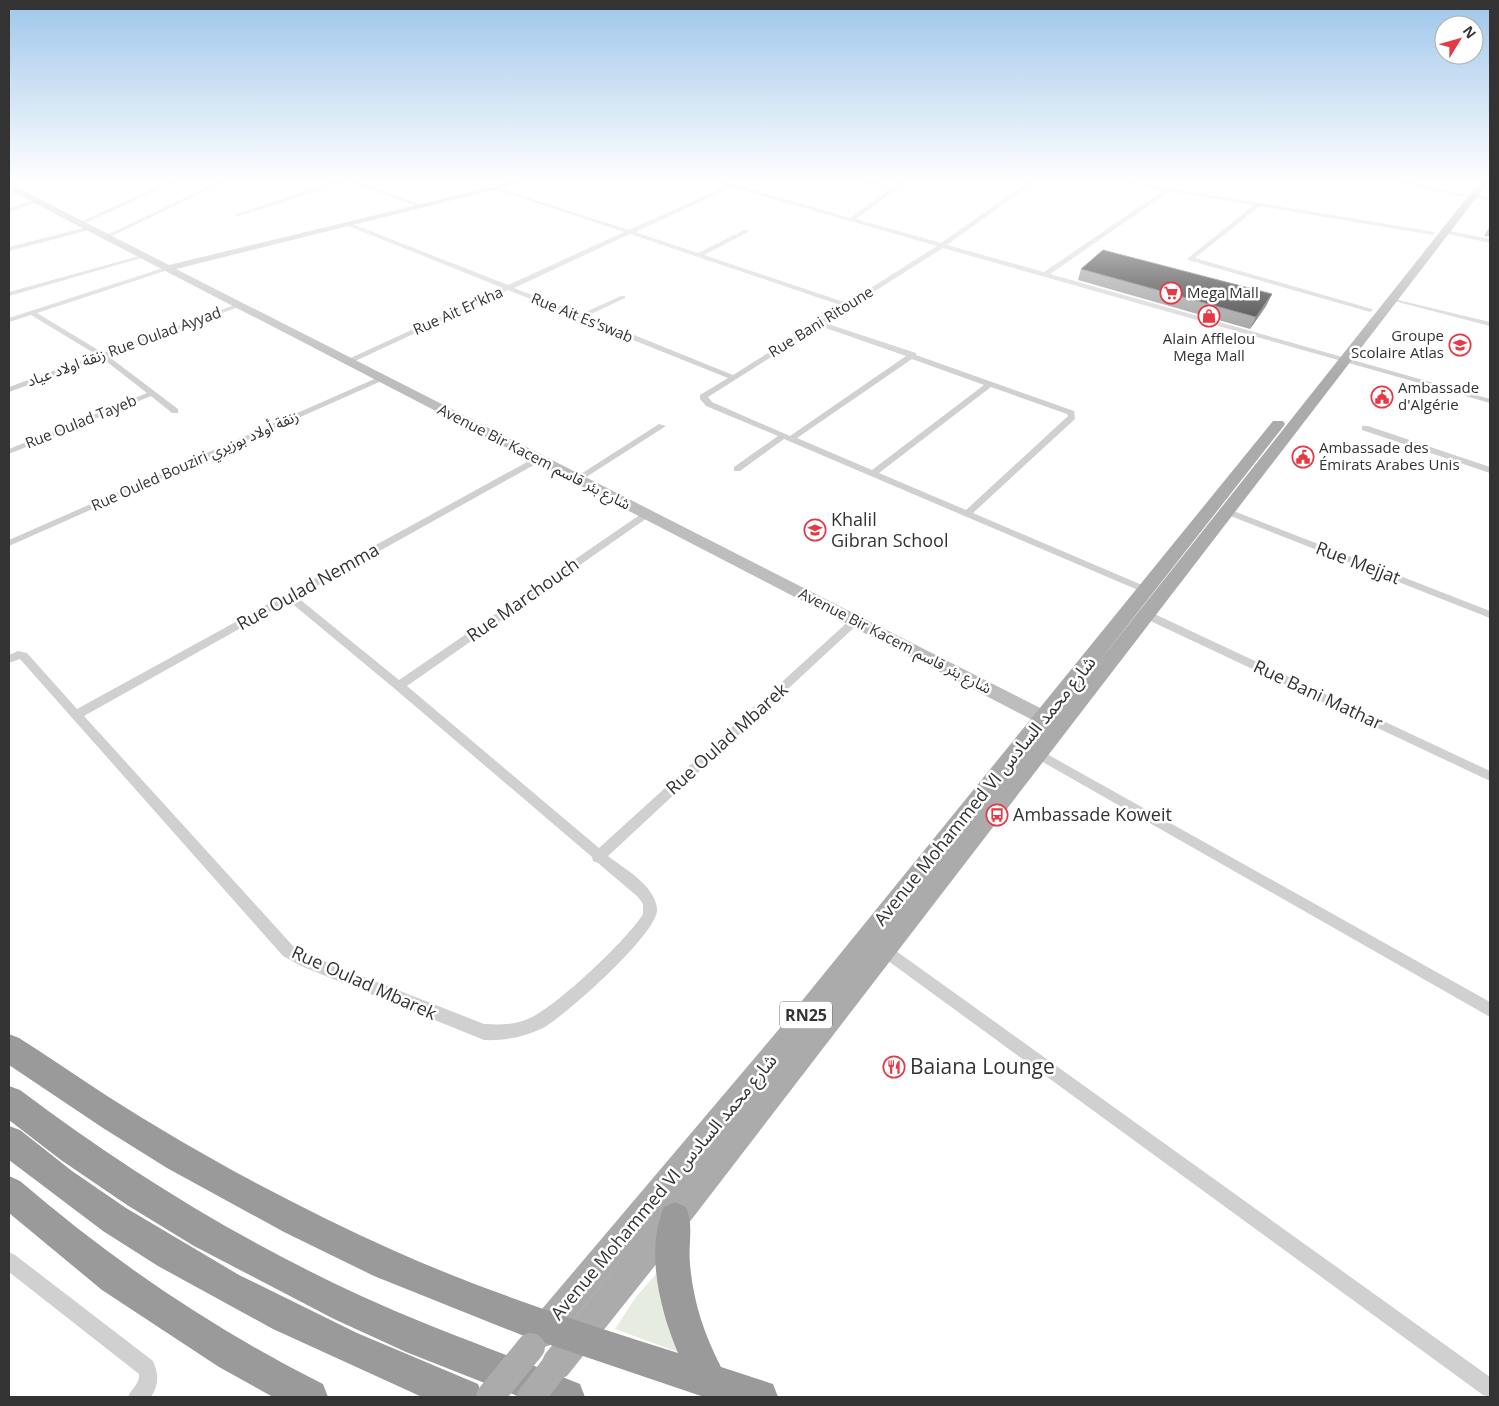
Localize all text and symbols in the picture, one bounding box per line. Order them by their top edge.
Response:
north arrow [1434,15,1484,65]
text: N [1459,22,1481,42]
street label: Rue Ait Er'kha [409,281,506,339]
street label: Rue Bani Ritoune [764,281,877,361]
supermarket icon: Mega Mall [1159,281,1183,305]
place label: Mega Mall [1187,282,1259,302]
street label: Rue Ait Es'swab [528,288,636,347]
street label: زنقة اولاد عياد Rue Oulad Ayyad [24,302,223,391]
shop icon: Alain Afflelou Mega Mall [1197,304,1221,328]
place label: Groupe Scolaire Atlas [1351,325,1444,362]
place label: Alain Afflelou Mega Mall [1163,328,1255,365]
school or university icon: Groupe Scolaire Atlas [1448,333,1472,357]
place label: Ambassade d'Algérie [1398,377,1479,414]
public building icon: Ambassade d'Algérie [1370,385,1394,409]
street label: Rue Oulad Tayeb [22,390,139,453]
street label: Avenue Bir Kacem شارع بئر قاسم [433,399,635,516]
street label: Rue Ouled Bouziri زنقة أولاد بوزيري [88,405,303,517]
place label: Ambassade des Émirats Arabes Unis [1319,437,1460,474]
public building icon: Ambassade des Émirats Arabes Unis [1291,445,1315,469]
place label: Khalil Gibran School [831,507,948,552]
school or university icon: Khalil Gibran School [803,518,827,542]
street label: Rue Mejjat [1313,535,1404,589]
street label: Rue Oulad Nemma [232,537,383,635]
street label: Rue Marchouch [462,552,583,647]
street label: Avenue Bir Kacem شارع بئر قاسم [794,583,996,700]
street label: Avenue Mohammed VI شارع محمد السادس [868,651,1103,932]
street label: Rue Bani Mathar [1250,654,1387,735]
street label: Rue Oulad Mbarek [660,677,793,799]
place label: Ambassade Koweit [1013,802,1172,826]
bus stop icon: Ambassade Koweit [985,803,1009,827]
street label: Rue Oulad Mbarek [288,939,441,1025]
road number: RN25 [780,1002,832,1028]
street label: Avenue Mohammed VI شارع محمد السادس [545,1048,784,1326]
place label: Baiana Lounge [910,1052,1055,1080]
restaurant icon: Baiana Lounge [882,1055,906,1079]

